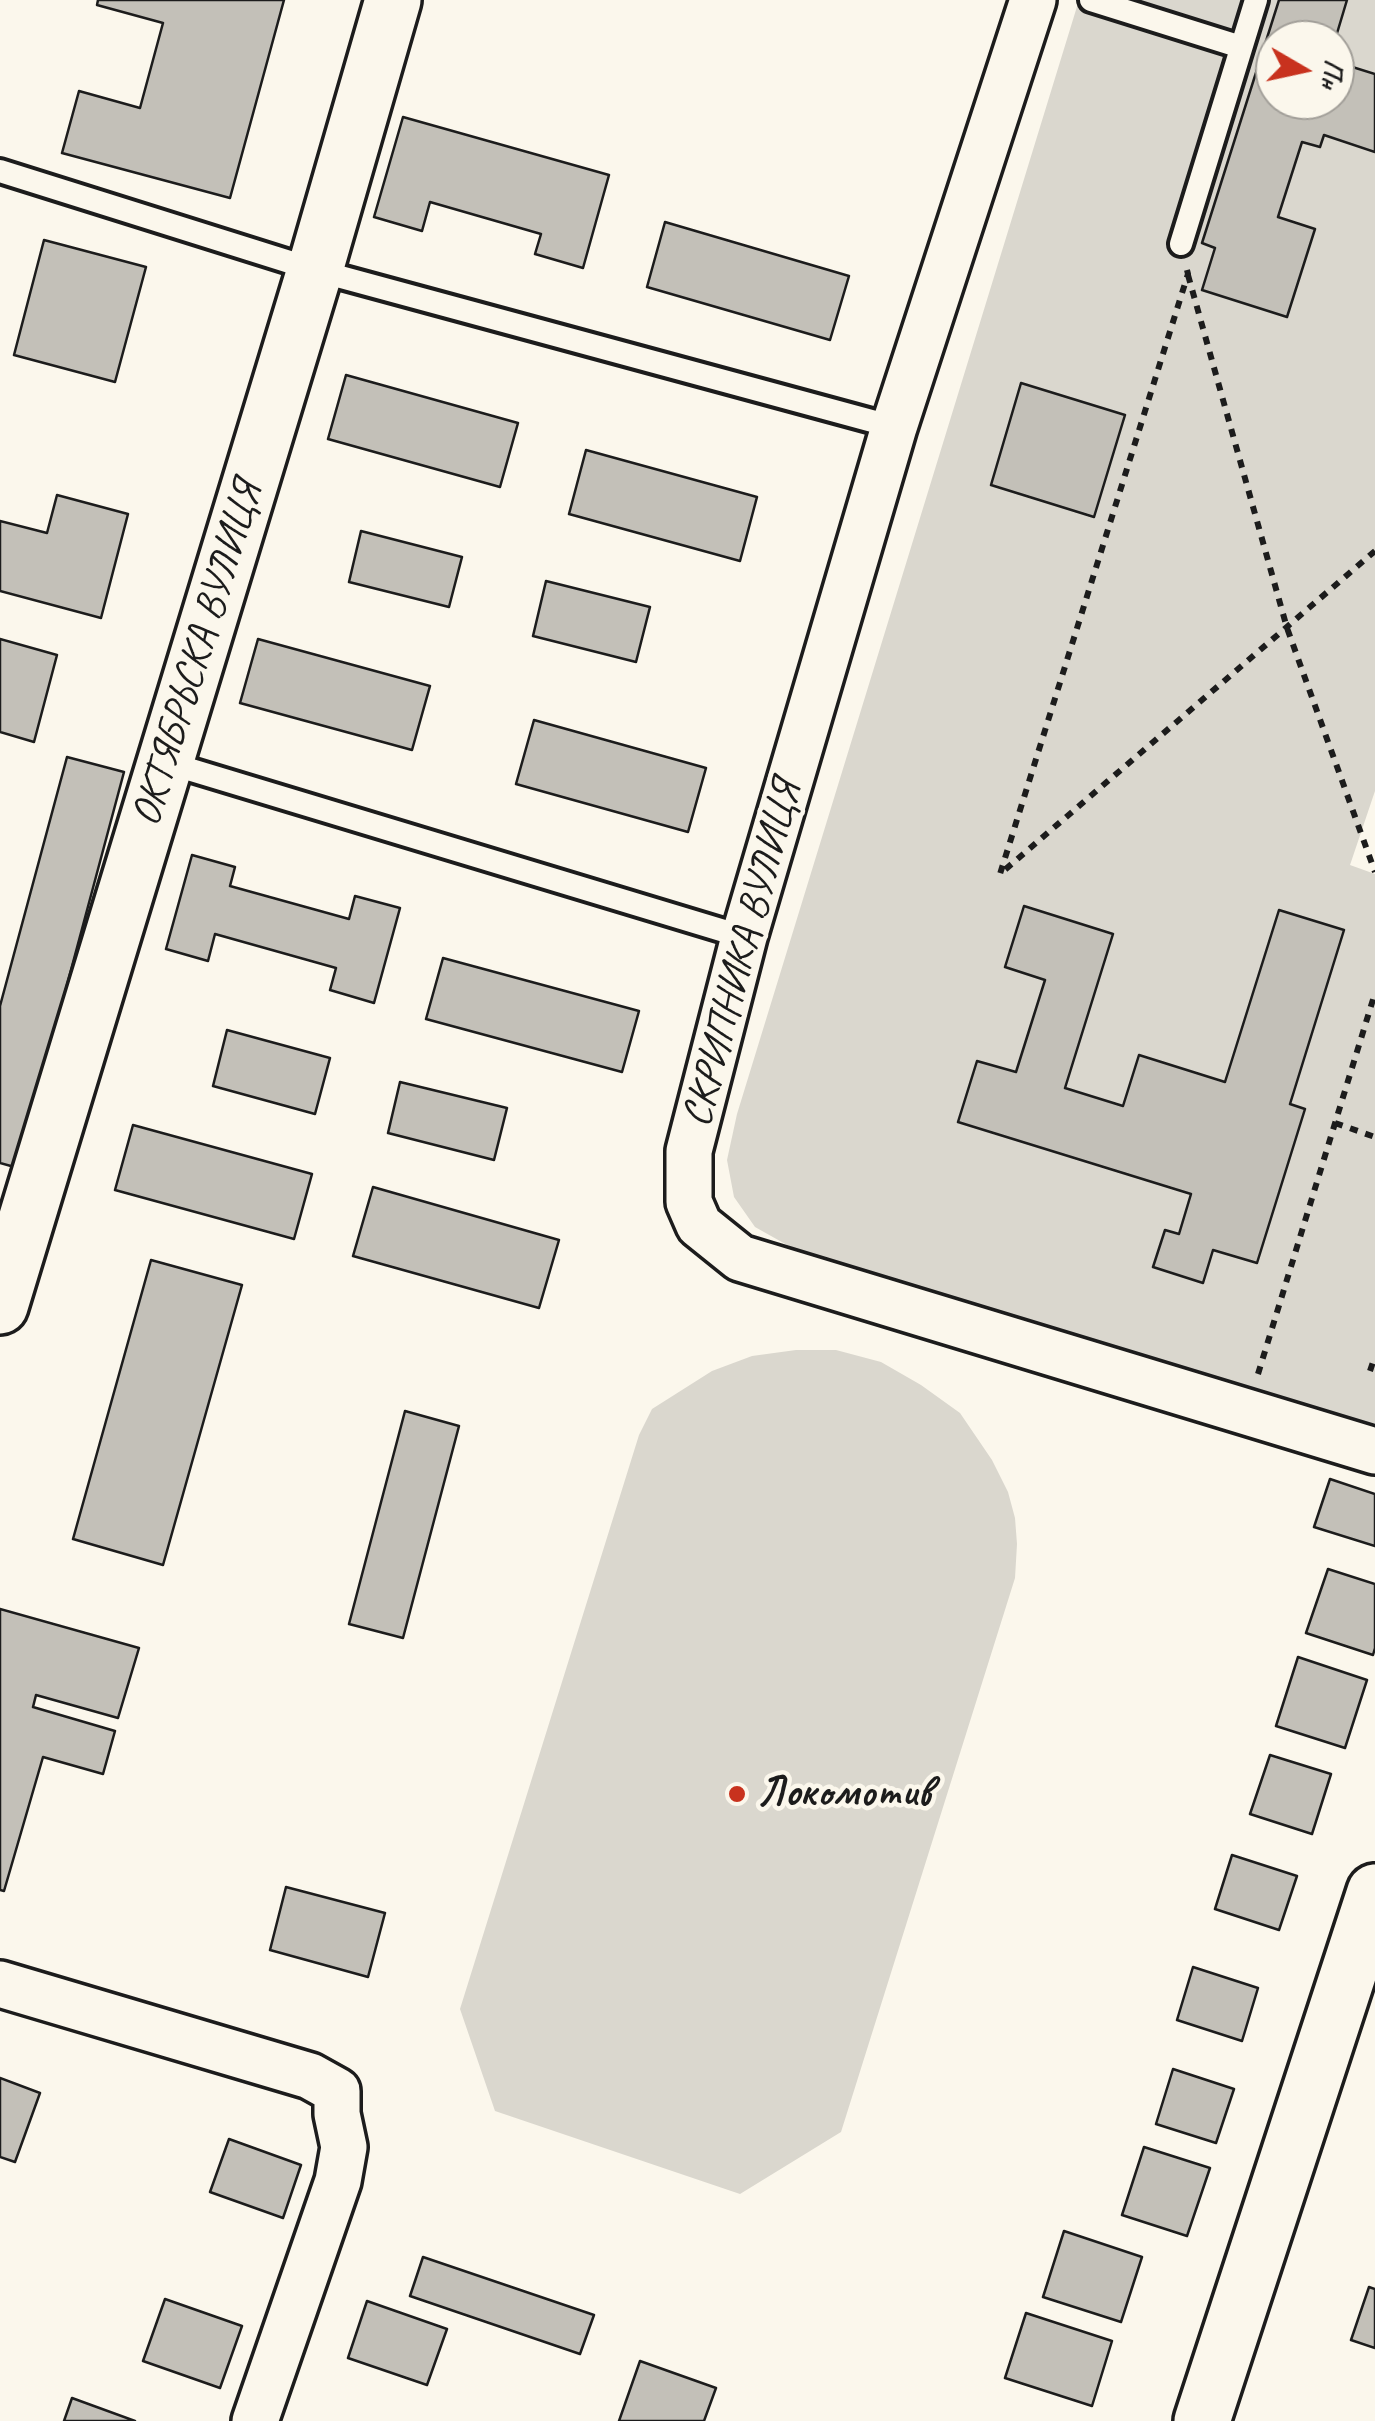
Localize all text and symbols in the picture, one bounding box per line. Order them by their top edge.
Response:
north arrow [1255,20,1355,120]
text: Пн [1314,57,1353,92]
street label: ОКТЯБРЬСКА ВУЛИЦЯ [122,476,274,832]
street label: СКРИПНИКА ВУЛИЦЯ [673,776,813,1132]
place label: Локомотив [757,1769,932,1819]
marker: Локомотив [726,1783,748,1805]

